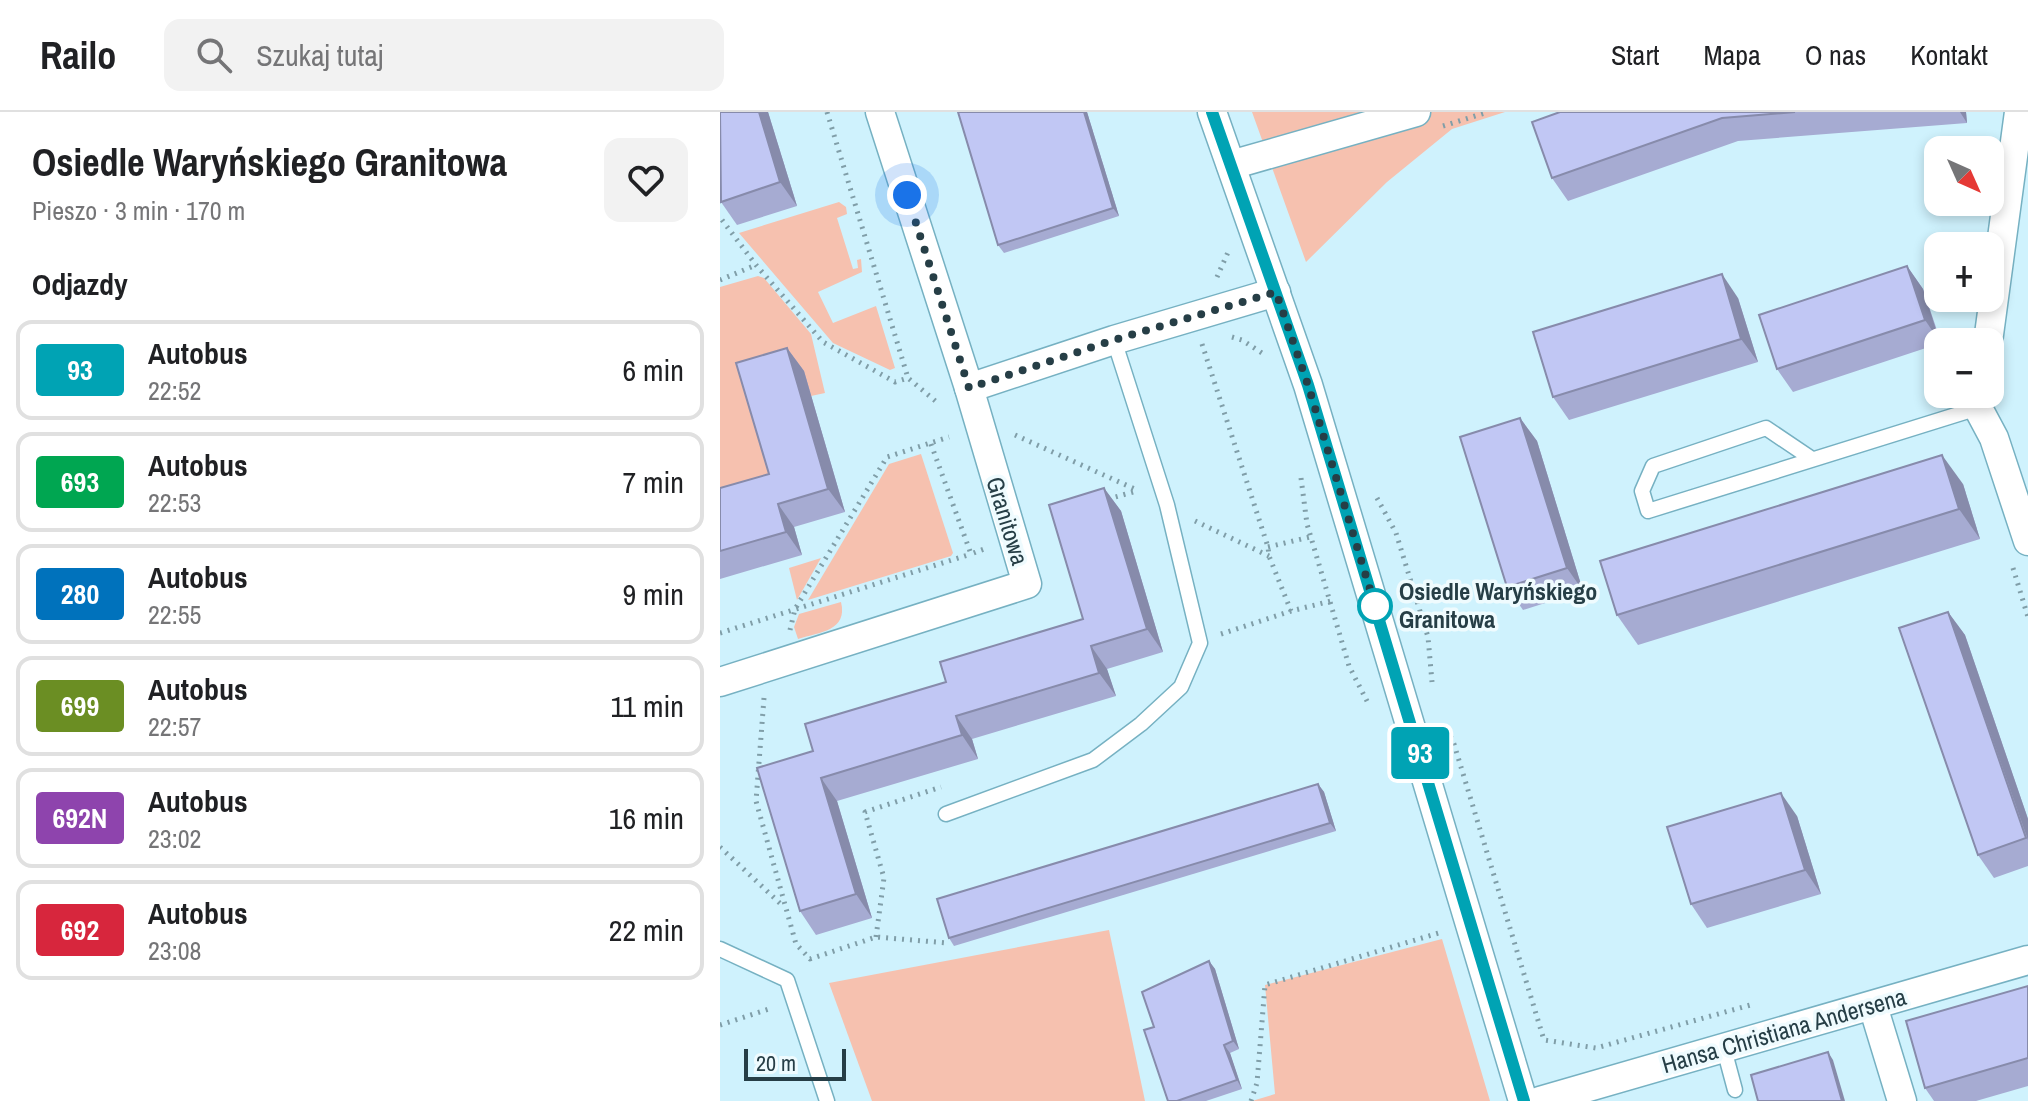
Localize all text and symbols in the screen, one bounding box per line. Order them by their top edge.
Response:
search box [164,19,724,91]
text: Railo [40,30,116,81]
icon: search [192,33,236,77]
text: Szukaj tutaj [256,35,383,75]
text: Start [1611,36,1659,74]
text: Mapa [1703,36,1761,74]
text: O nas [1805,36,1866,74]
text: Kontakt [1910,36,1988,74]
north arrow [1924,136,2004,216]
map controls [1924,136,2004,408]
text: Osiedle Waryńskiego Granitowa [32,137,507,188]
button: heart [604,138,688,222]
your location [887,175,927,215]
text: Pieszo · 3 min · 170 m [32,193,245,228]
button: + [1924,232,2004,312]
text: Odjazdy [32,264,128,304]
button: − [1924,328,2004,408]
text: Autobus [148,333,248,373]
text: 6 min [622,350,684,390]
text: 93 [67,351,93,389]
text: 22:52 [148,373,201,408]
text: Autobus [148,445,248,485]
text: 7 min [622,462,684,502]
text: 693 [61,463,99,501]
street label: Granitowa [979,473,1037,569]
text: 22:53 [148,485,201,520]
text: Autobus [148,557,248,597]
text: 9 min [622,574,684,614]
text: 280 [61,575,99,613]
place label: Osiedle Waryńskiego Granitowa [1399,575,1597,635]
marker: Osiedle Waryńskiego Granitowa [1358,589,1392,623]
text: 22:55 [148,597,201,632]
text: Autobus [148,669,248,709]
text: 11 min [611,686,684,726]
text: 699 [61,687,99,725]
text: 22:57 [148,709,201,744]
line badge: 93 [1384,727,1456,779]
text: 93 [1407,734,1433,772]
text: Autobus [148,781,248,821]
text: 16 min [609,798,684,838]
text: 692N [53,799,107,837]
text: 23:02 [148,821,201,856]
text: Autobus [148,893,248,933]
text: 22 min [609,910,684,950]
text: 692 [61,911,99,949]
text: 23:08 [148,933,201,968]
street label: Hansa Christiana Andersena [1658,980,1910,1080]
scale bar [744,1045,846,1081]
text: 20 m [756,1048,796,1078]

